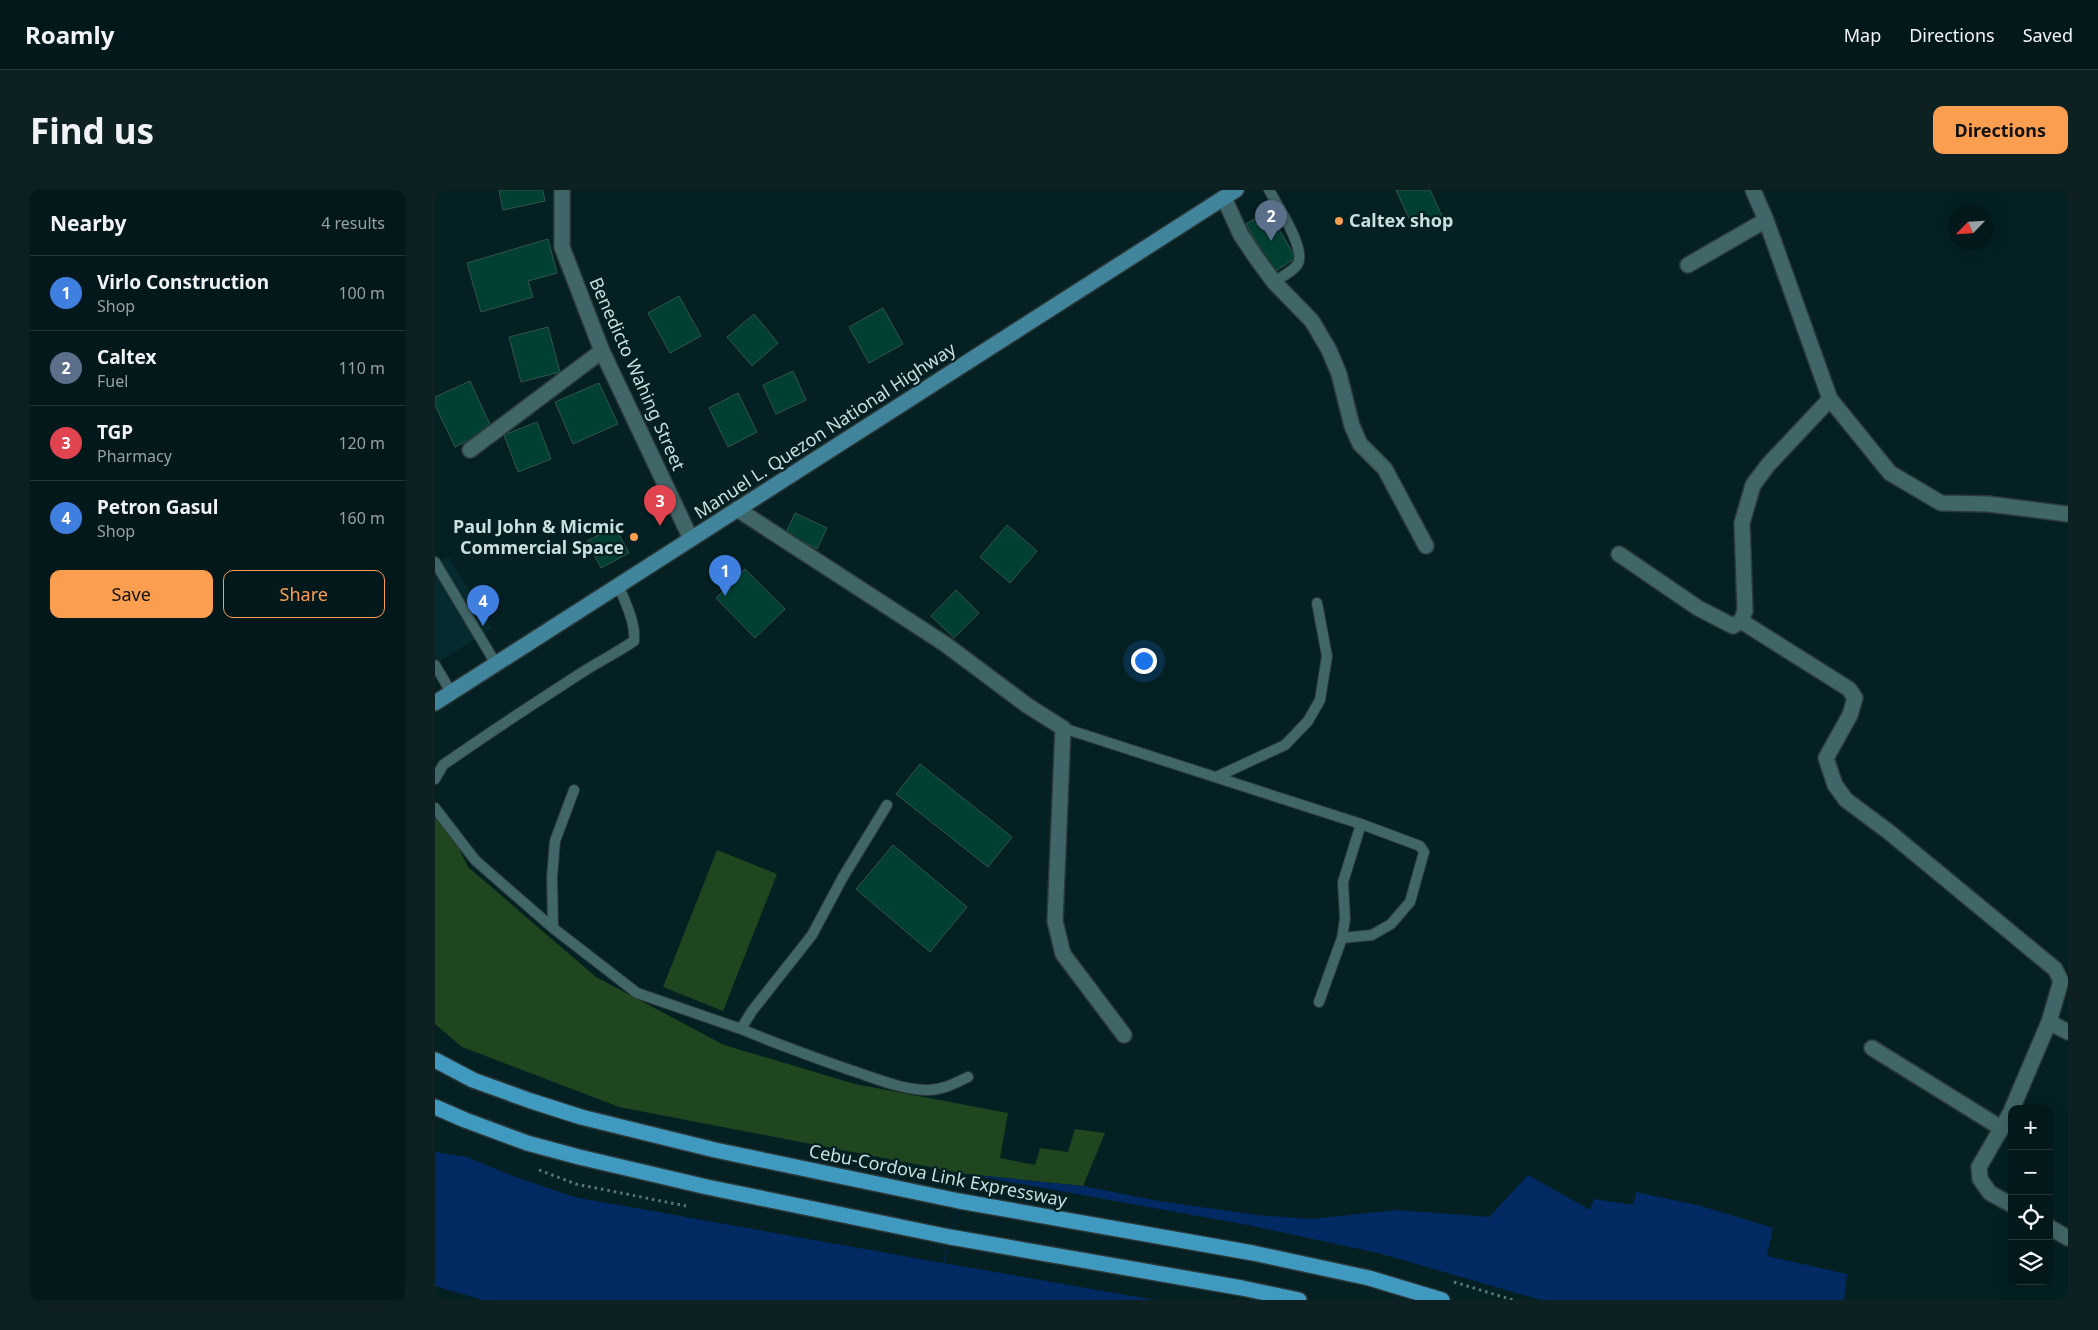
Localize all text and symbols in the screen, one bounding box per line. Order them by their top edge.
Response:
text: Roamly [25,18,114,51]
text: Map [1844,23,1881,47]
text: Directions [1909,23,1995,47]
text: Saved [2023,23,2073,47]
button: Directions [1933,106,2068,154]
text: Find us [30,107,154,154]
pin: 2 [1255,200,1287,241]
north arrow [1948,205,1993,250]
place label: Caltex shop [1349,208,1453,232]
text: Nearby [50,209,126,237]
text: 4 results [321,212,385,234]
marker: Caltex shop [1333,215,1345,227]
text: Virlo Construction [97,269,269,295]
street label: Benedicto Wahing Street [584,273,692,474]
text: 1 [61,282,71,304]
text: 100 m [338,282,385,304]
text: Shop [97,295,135,317]
street label: Manuel L. Quezon National Highway [689,336,961,524]
text: Caltex [97,344,156,370]
text: 2 [61,357,71,379]
text: 110 m [338,357,385,379]
text: Fuel [97,370,128,392]
text: TGP [97,419,133,445]
text: 3 [61,432,71,454]
text: 120 m [338,432,385,454]
text: Pharmacy [97,445,172,467]
pin: 3 [644,485,676,526]
text: Petron Gasul [97,494,218,520]
text: 4 [61,507,71,529]
text: 160 m [338,507,385,529]
place label: Paul John & Micmic Commercial Space [453,514,624,559]
text: Shop [97,520,135,542]
marker: Paul John & Micmic Commercial Space [628,531,640,543]
pin: 1 [709,555,741,596]
button: Save [50,570,213,618]
button: Share [223,570,385,618]
pin: 4 [467,585,499,626]
your location [1131,648,1157,674]
map controls [2008,1105,2053,1285]
button: + [2008,1105,2053,1150]
street label: Cebu-Cordova Link Expressway [807,1138,1070,1212]
button: − [2008,1150,2053,1195]
button: locate [2008,1195,2053,1240]
button: layers [2008,1240,2053,1285]

